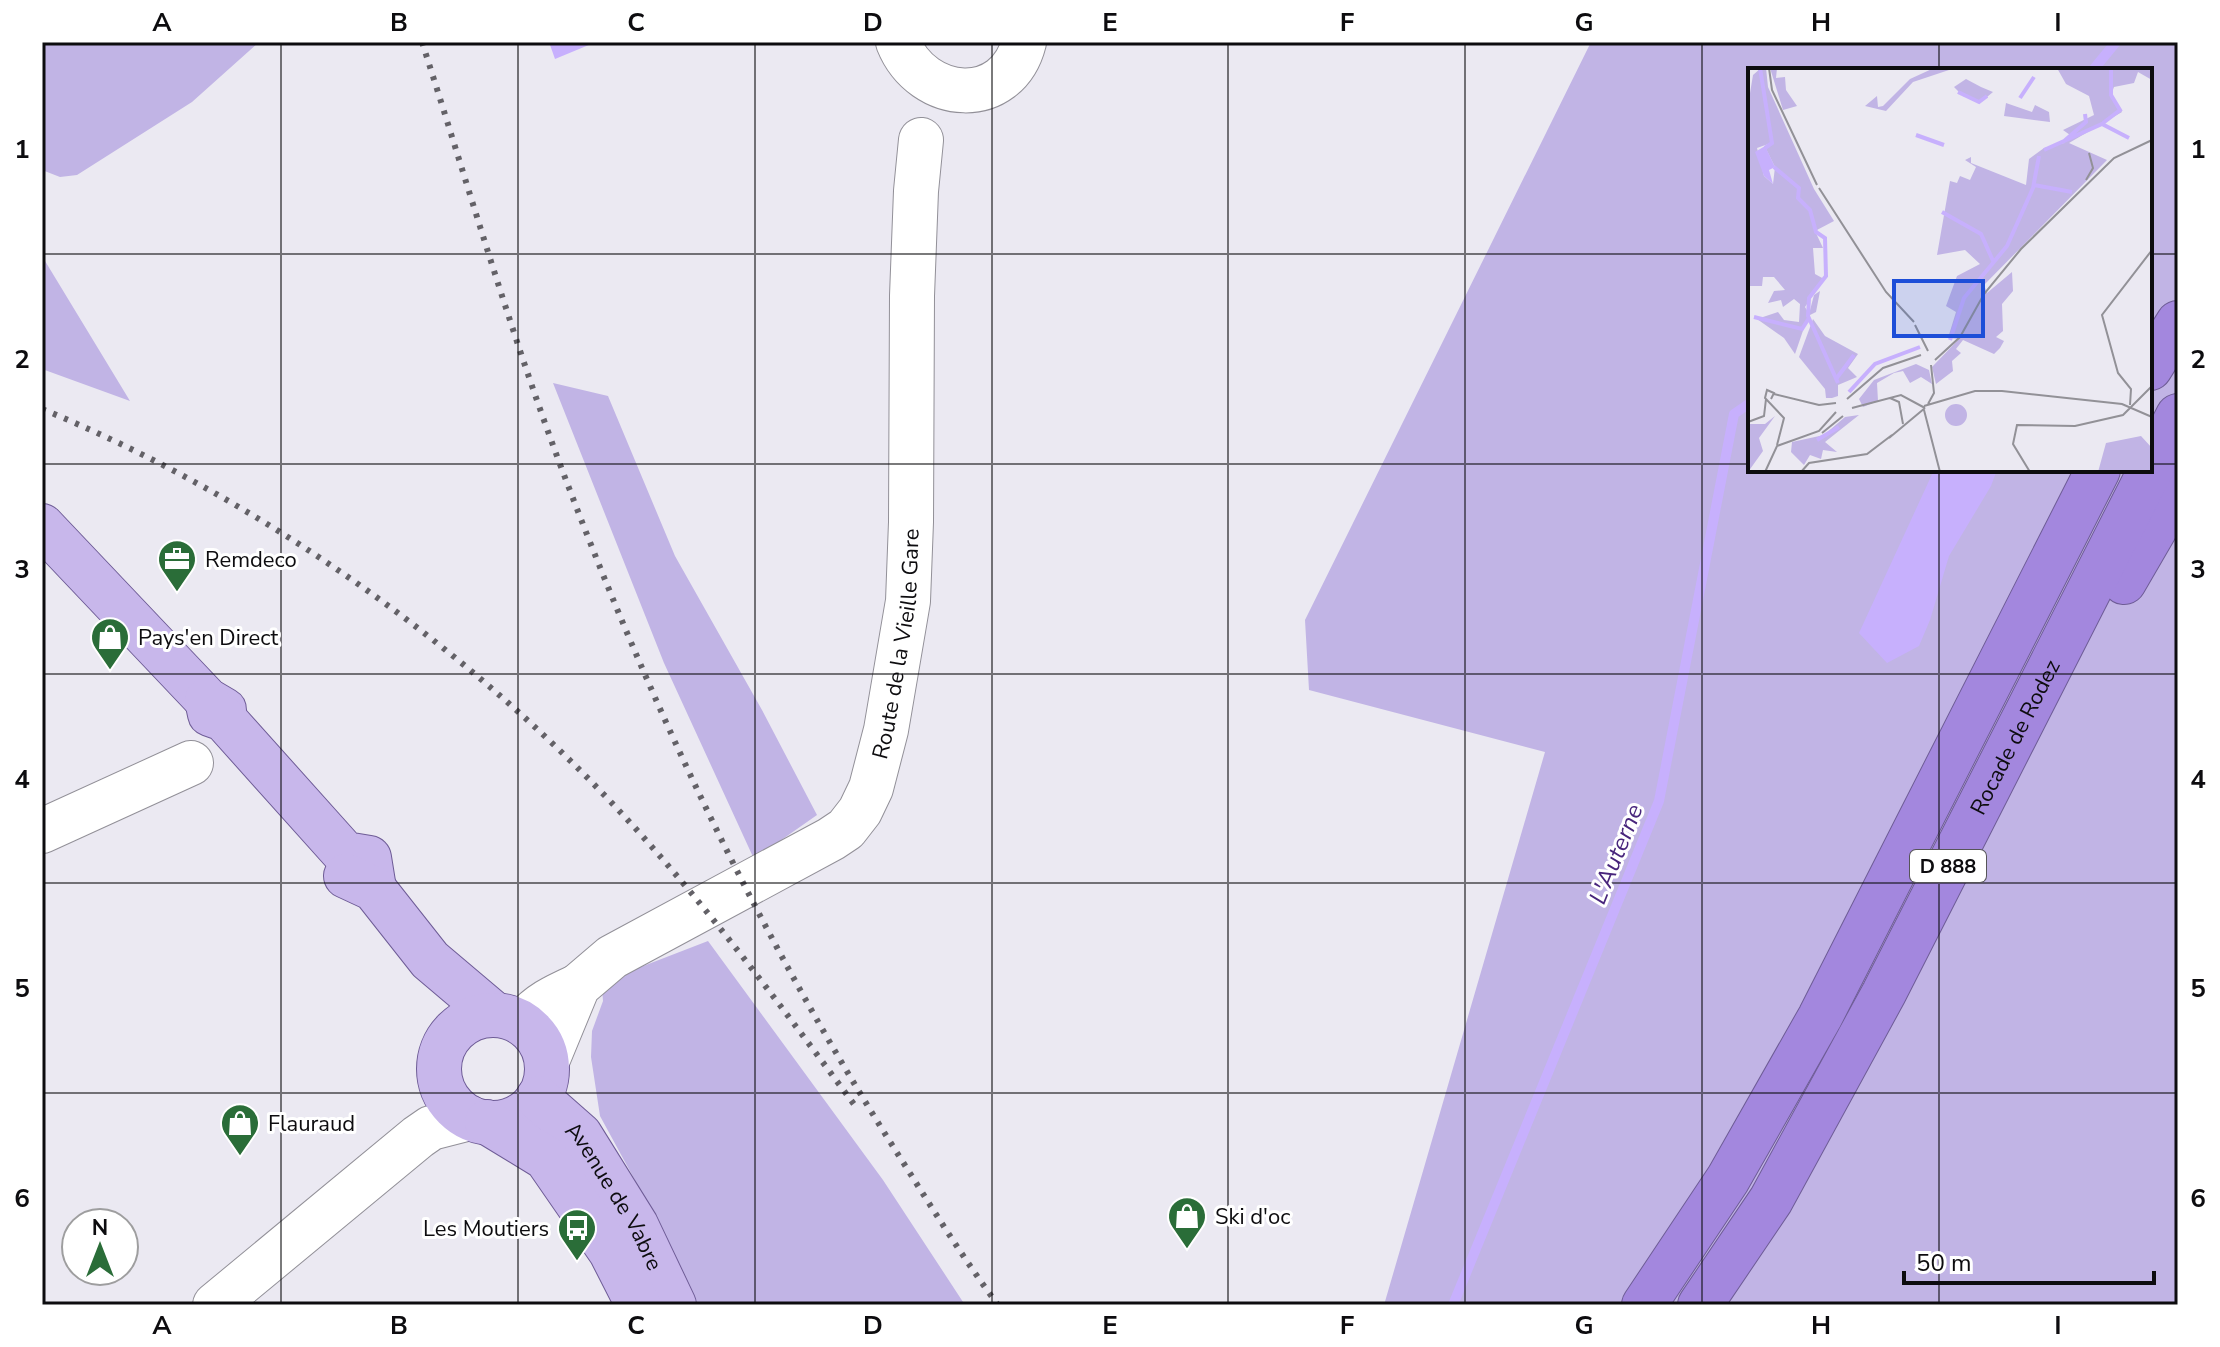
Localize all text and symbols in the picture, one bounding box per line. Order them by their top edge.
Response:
text: A [152,5,172,40]
text: B [390,5,408,40]
text: C [627,5,645,40]
text: D [863,5,883,40]
text: E [1102,5,1118,40]
text: F [1340,5,1354,40]
text: G [1574,5,1594,40]
text: H [1811,5,1831,40]
text: I [2054,5,2062,40]
inset map [1748,68,2152,472]
text: 1 [14,132,30,167]
text: 1 [2190,132,2206,167]
text: 2 [14,342,30,377]
text: 2 [2190,342,2206,377]
street label: Route de la Vieille Gare [865,528,927,762]
office icon: Remdeco [156,538,198,593]
place label: Remdeco [205,545,297,575]
text: 3 [14,552,30,587]
text: 3 [2190,552,2206,587]
shop icon: Pays'en Direct [89,616,131,671]
place label: Pays'en Direct [138,623,278,653]
street label: Rocade de Rodez [1963,655,2067,820]
text: 4 [14,762,30,797]
text: 4 [2190,762,2206,797]
water label: L'Auterne [1581,799,1651,909]
road number: D 888 [1910,850,1986,882]
text: 5 [14,971,30,1006]
text: 5 [2190,971,2206,1006]
shop icon: Flauraud [219,1102,261,1157]
place label: Flauraud [268,1109,355,1139]
street label: Avenue de Vabre [559,1115,669,1276]
text: 6 [14,1181,30,1216]
text: 6 [2190,1181,2206,1216]
shop icon: Ski d'oc [1166,1195,1208,1250]
place label: Ski d'oc [1215,1202,1290,1232]
north arrow [60,1207,140,1287]
bus stop icon: Les Moutiers [556,1207,598,1262]
text: N [92,1213,108,1243]
place label: Les Moutiers [423,1214,549,1244]
scale bar [1904,1235,2154,1285]
text: 50 m [1916,1247,1972,1279]
text: A [152,1308,172,1343]
text: B [390,1308,408,1343]
text: C [627,1308,645,1343]
text: D [863,1308,883,1343]
text: E [1102,1308,1118,1343]
text: F [1340,1308,1354,1343]
text: G [1574,1308,1594,1343]
text: H [1811,1308,1831,1343]
text: I [2054,1308,2062,1343]

